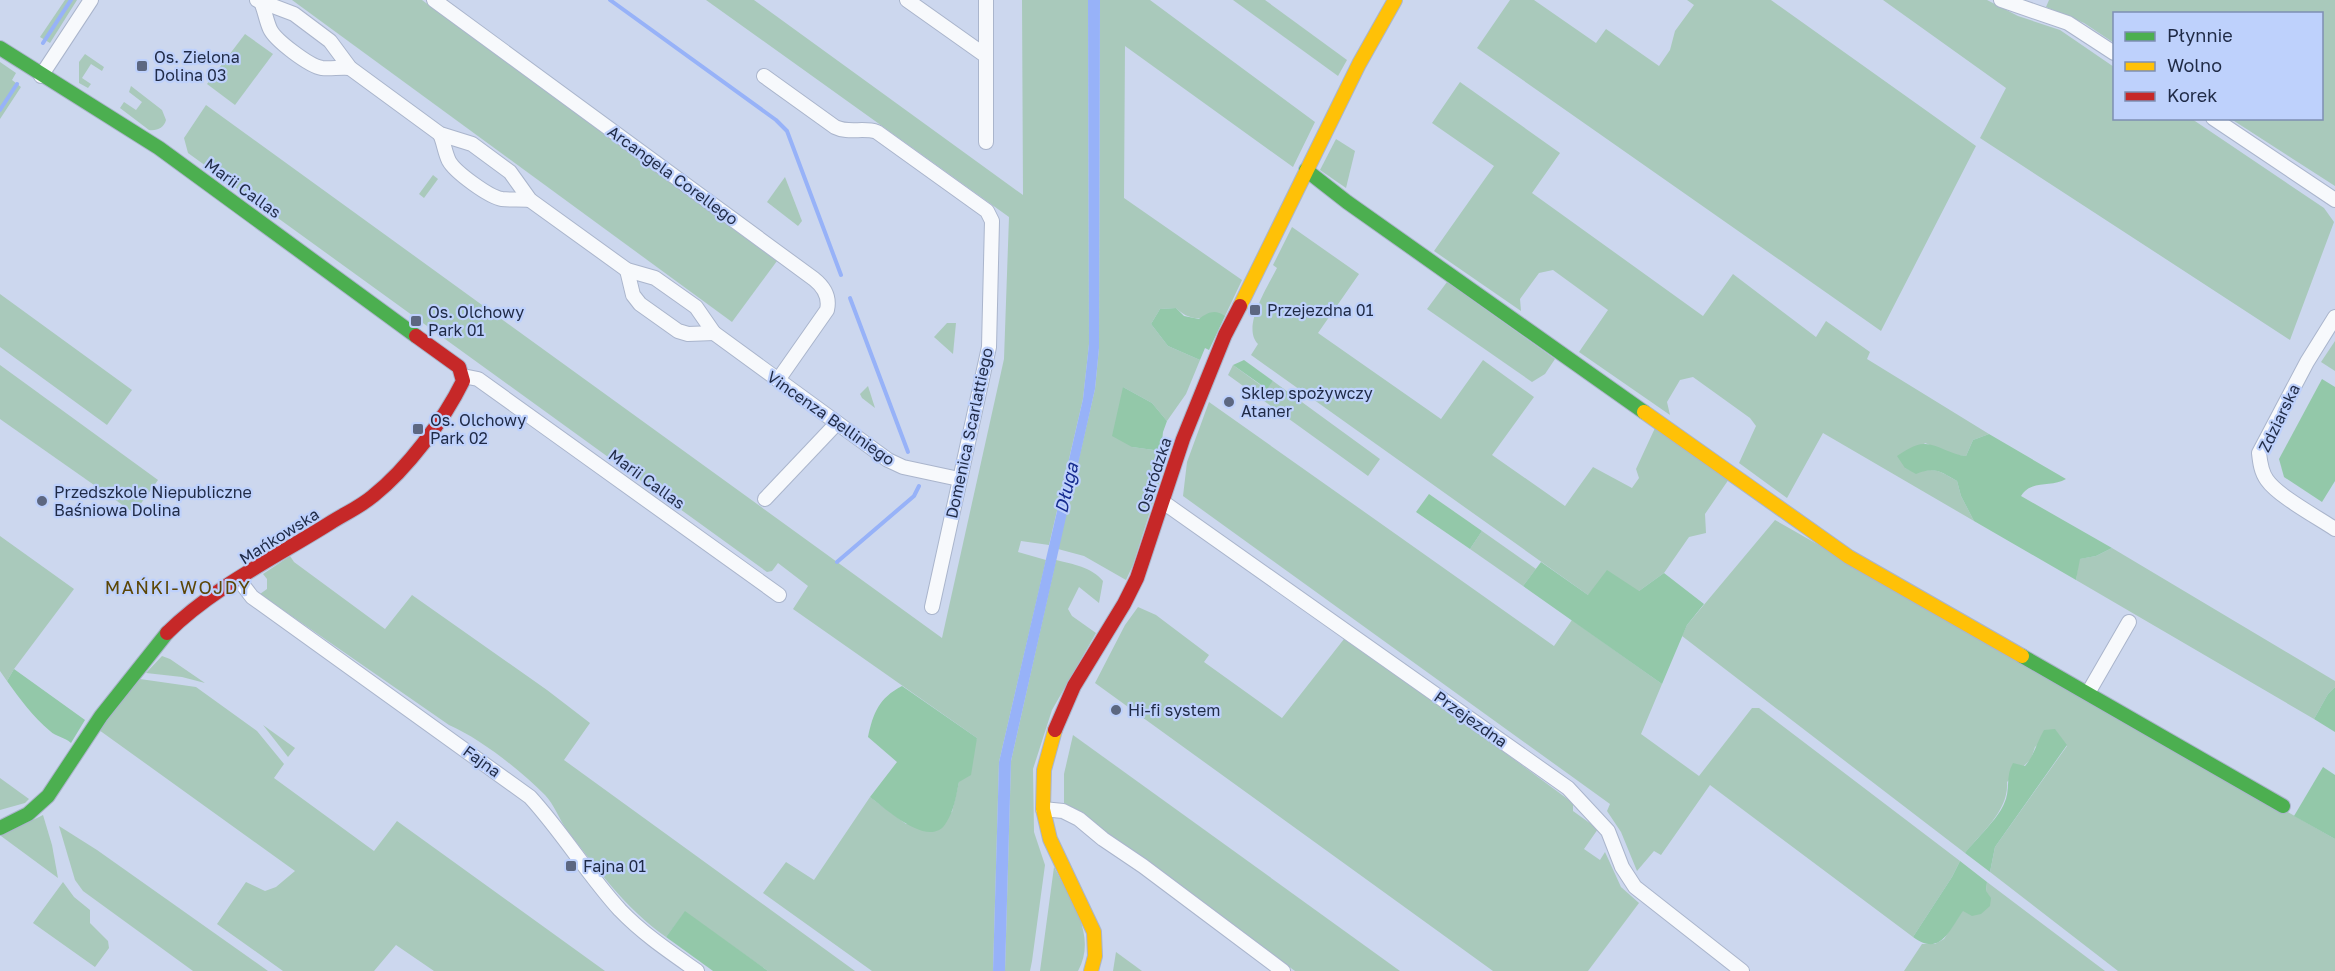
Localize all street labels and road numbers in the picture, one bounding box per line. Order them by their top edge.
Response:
street label: Arcangela Corellego [604,121,742,229]
street label: Marii Callas [201,154,285,222]
street label: Domenica Scarlattiego [941,346,997,520]
street label: Vincenza Belliniego [763,366,899,470]
street label: Zdziarska [2254,381,2304,455]
street label: Ostródzka [1132,435,1176,515]
street label: Marii Callas [605,445,689,513]
street label: Mańkowska [235,504,323,568]
street label: Przejezdna [1431,686,1511,752]
street label: Fajna [459,741,505,781]

